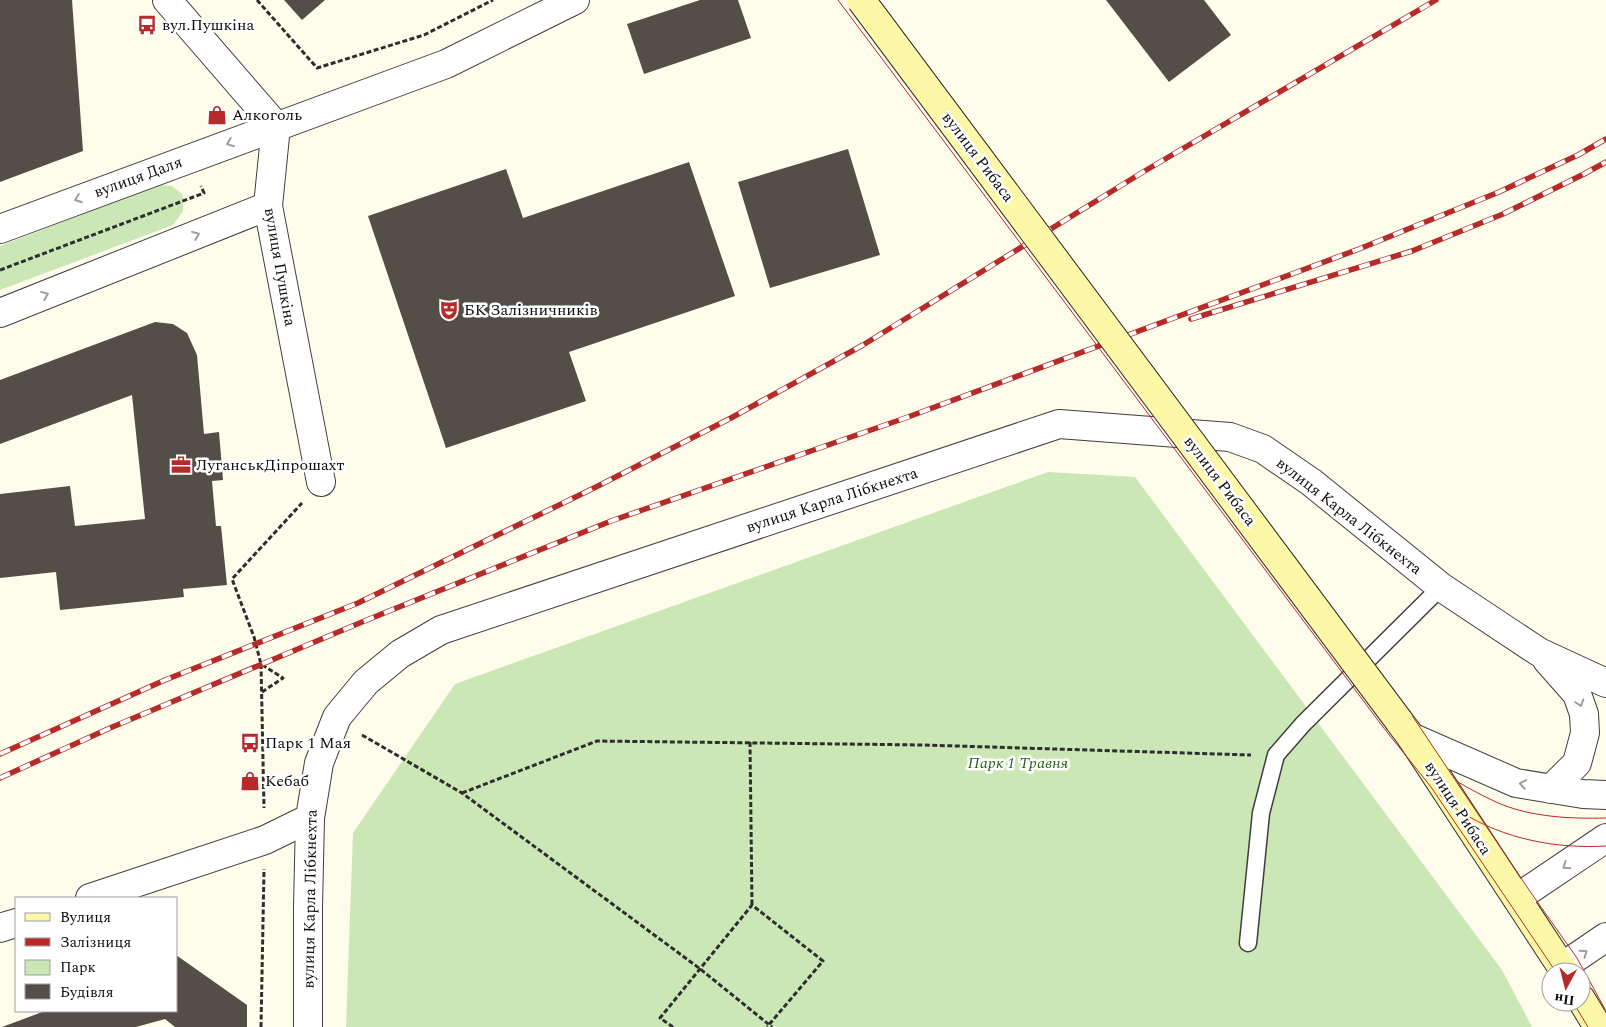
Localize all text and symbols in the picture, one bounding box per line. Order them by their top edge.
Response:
place label: вул.Пушкіна [162,13,255,37]
bus stop icon: вул.Пушкіна [136,14,158,36]
place label: Алкоголь [232,103,302,127]
shop icon: Алкоголь [206,104,228,126]
street label: вулиця Рибаса [936,107,1020,207]
one-way arrow [226,137,235,147]
street label: вулиця Даля [90,150,186,204]
one-way arrow [74,193,83,204]
street label: вулиця Пушкіна [258,206,302,328]
one-way arrow [191,230,200,241]
one-way arrow [40,291,49,301]
place label: БК Залізничників [464,298,598,322]
theatre icon: БК Залізничників [438,299,460,321]
street label: вулиця Рибаса [1178,431,1262,531]
street label: вулиця Карла Лібкнехта [1271,451,1427,581]
place label: ЛуганськДіпрошахт [196,453,345,477]
office icon: ЛуганськДіпрошахт [170,454,192,476]
street label: вулиця Карла Лібкнехта [743,461,921,539]
one-way arrow [1575,698,1585,707]
place label: Парк 1 Мая [265,731,351,755]
bus stop icon: Парк 1 Мая [239,732,261,754]
park label: Парк 1 Травня [968,751,1069,775]
street label: вулиця Рибаса [1419,756,1498,860]
place label: Кебаб [265,769,309,793]
shop icon: Кебаб [239,770,261,792]
one-way arrow [1519,780,1527,790]
street label: вулиця Карла Лібкнехта [296,809,324,989]
one-way arrow [1562,860,1571,869]
legend [15,897,178,1012]
text: Вулиця [60,906,111,929]
text: Залізниця [60,931,131,954]
one-way arrow [1579,949,1588,959]
text: Парк [60,956,96,979]
north arrow [1541,962,1591,1012]
text: Будівля [60,981,114,1004]
text: Пн [1553,988,1576,1011]

